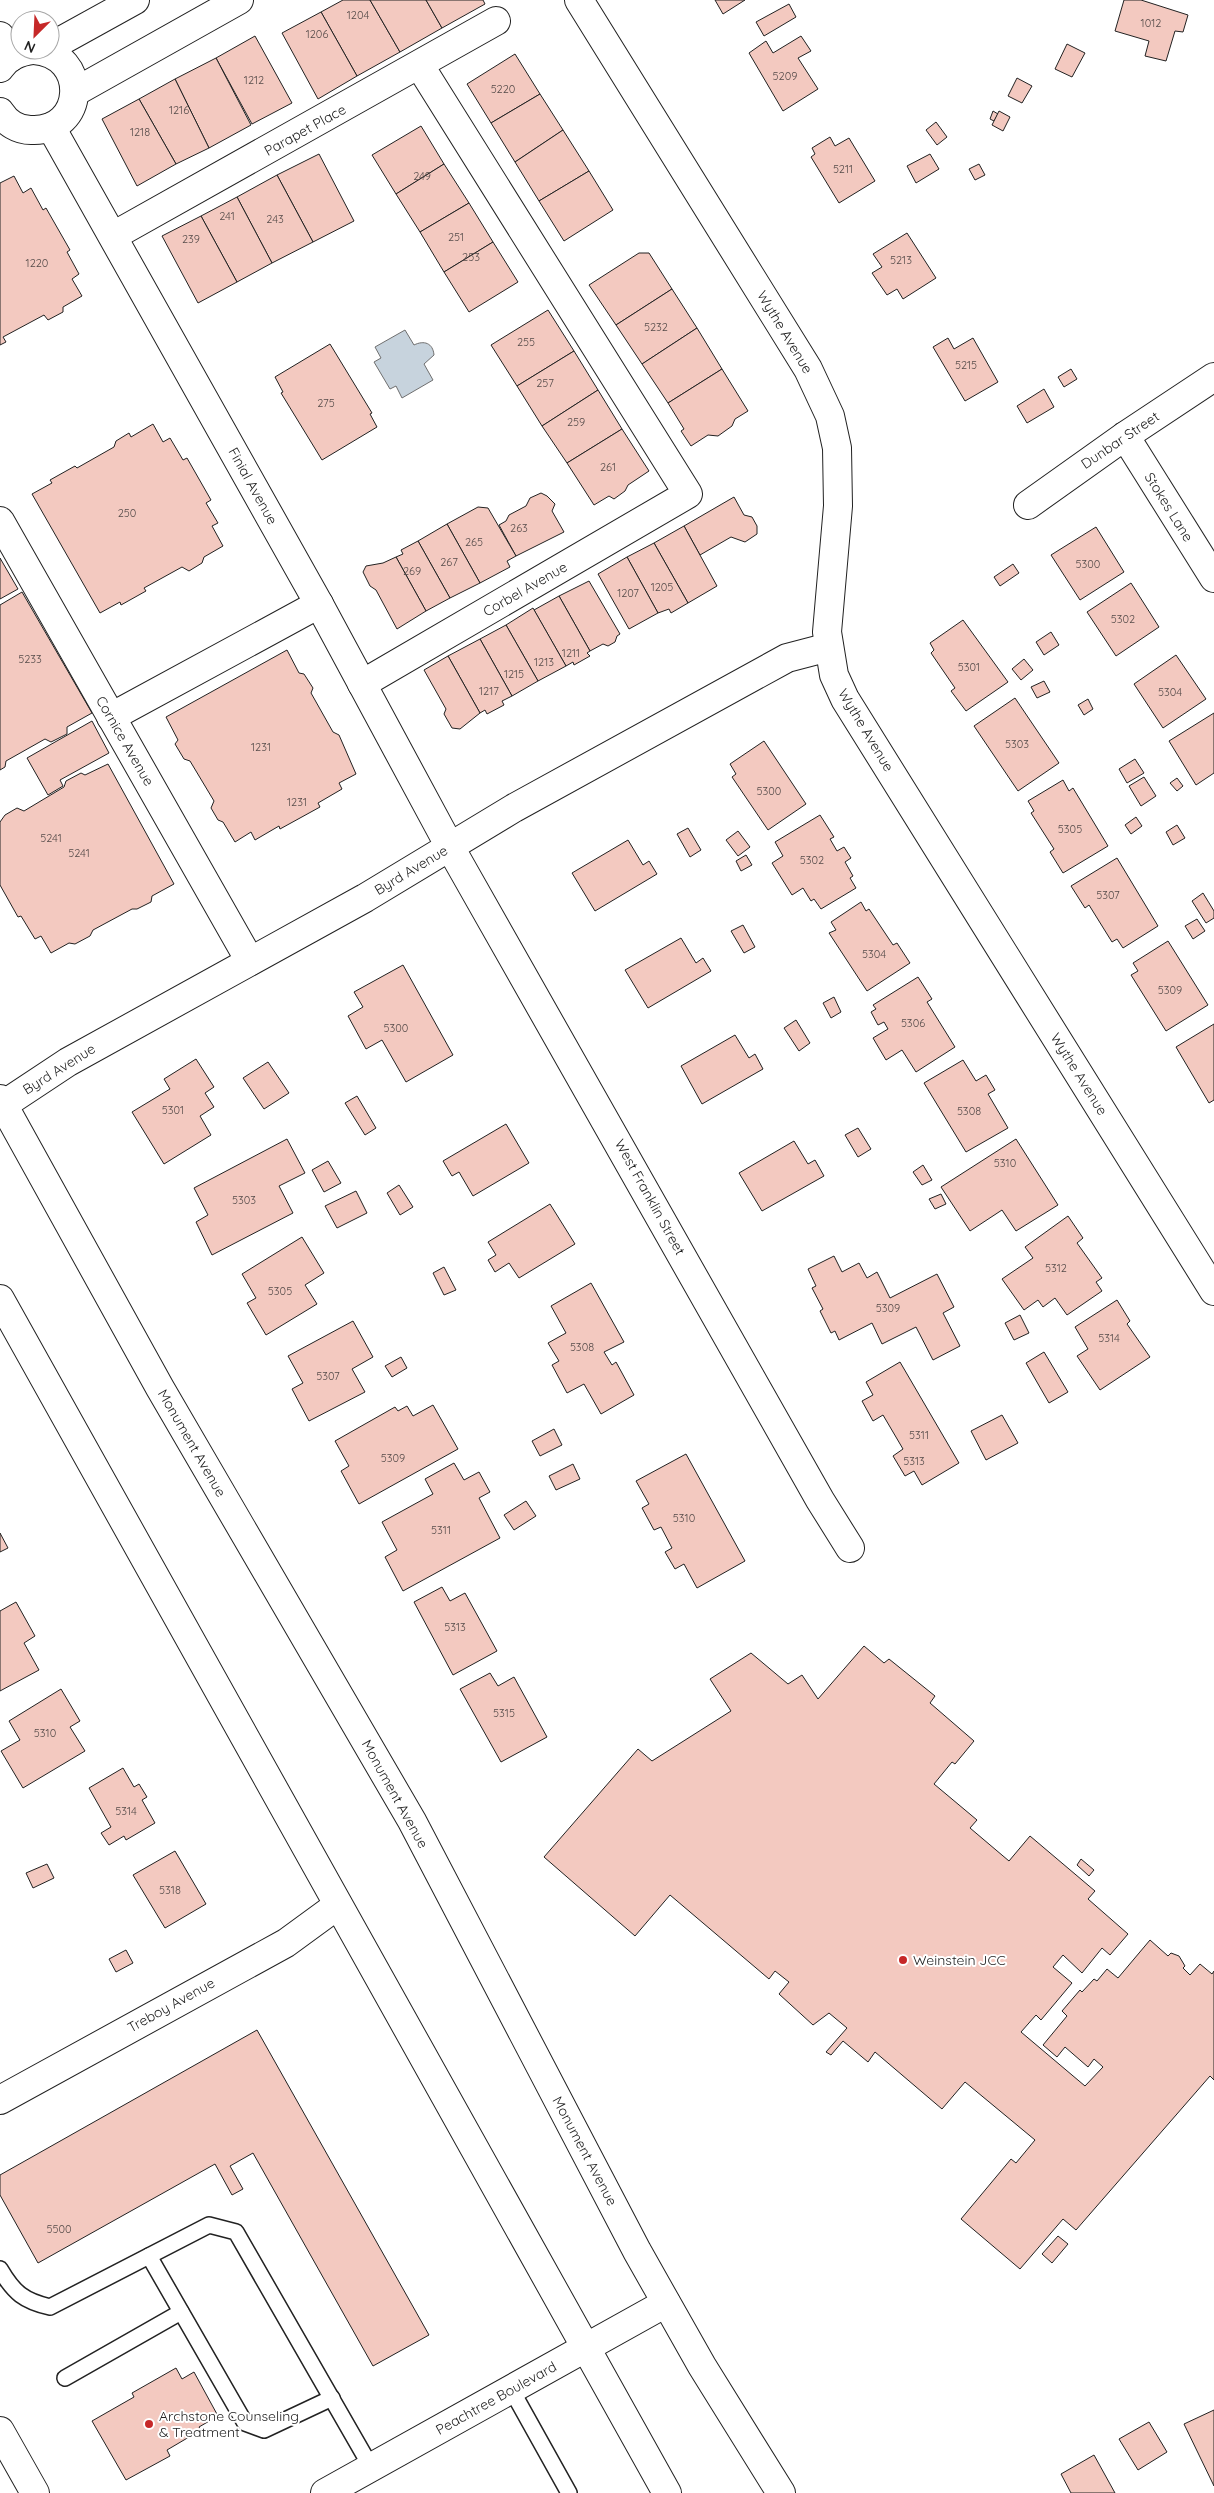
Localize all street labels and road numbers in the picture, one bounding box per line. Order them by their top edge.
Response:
street label: Parapet Place [261,100,349,160]
street label: Wythe Avenue [753,287,817,377]
street label: Dunbar Street [1077,407,1163,473]
street label: Finial Avenue [224,444,282,528]
street label: Stokes Lane [1141,469,1197,545]
street label: Corbel Avenue [480,558,570,620]
street label: Wythe Avenue [834,685,898,775]
street label: Cornice Avenue [92,693,158,789]
street label: Byrd Avenue [371,841,451,899]
street label: Wythe Avenue [1047,1029,1112,1119]
street label: Byrd Avenue [19,1040,99,1098]
street label: West Franklin Street [611,1136,689,1258]
street label: Monument Avenue [154,1386,230,1500]
street label: Monument Avenue [358,1737,432,1851]
street label: Treboy Avenue [124,1974,218,2036]
street label: Monument Avenue [549,2093,621,2209]
street label: Peachtree Boulevard [433,2357,559,2439]

